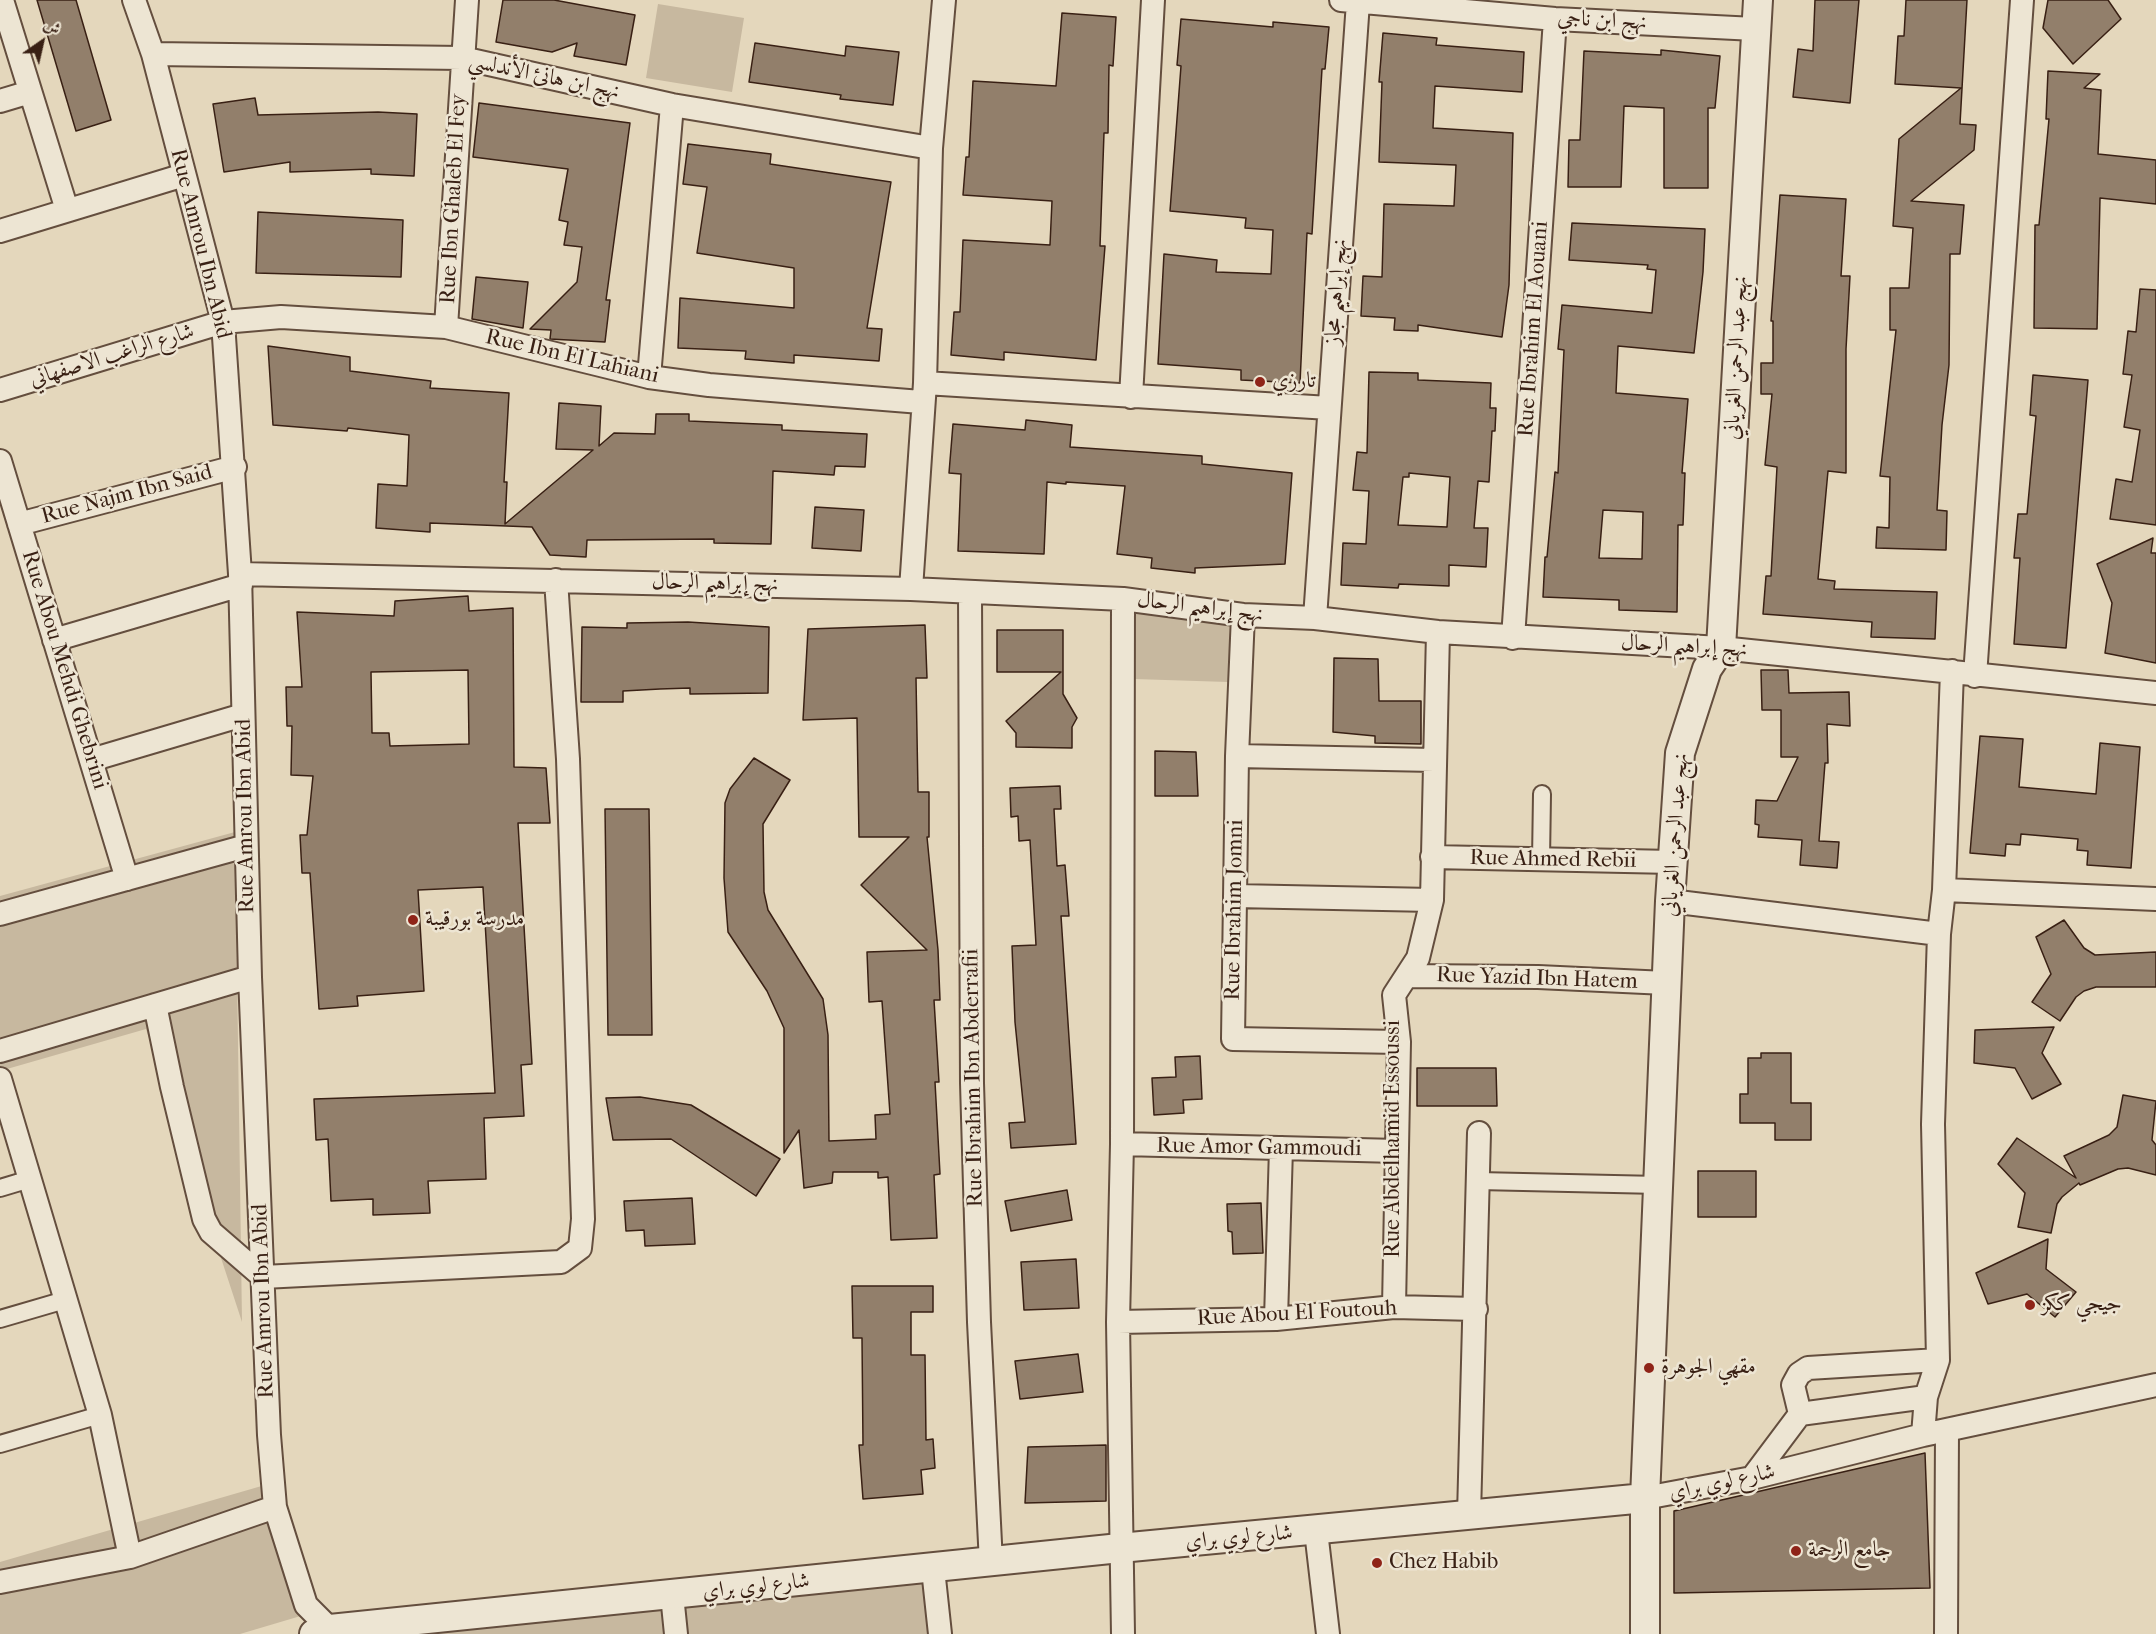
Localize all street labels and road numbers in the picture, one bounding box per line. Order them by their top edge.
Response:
street label: نهج ابن ناجي [1557,5,1647,37]
street label: نهج ابن هانئ الأندلسي [466,48,622,106]
street label: Rue Ibn Ghaleb El Fey [435,93,473,305]
street label: Rue Amrou Ibn Abid [164,146,236,342]
street label: Rue Ibrahim El Aouani [1513,220,1555,438]
street label: نهج إبراهيم مجاز [1320,238,1354,346]
street label: نهج عبد الرحمن الغرياني [1720,275,1754,441]
street label: شارع الراغب الاصفهاني [27,318,197,394]
street label: Rue Ibn El Lahiani [483,324,661,390]
street label: Rue Najm Ibn Said [39,459,215,531]
street label: Rue Abou Mehdi Ghebrini [15,547,113,793]
street label: نهج إبراهيم الرحال [651,570,779,598]
street label: نهج إبراهيم الرحال [1135,587,1265,629]
street label: نهج إبراهيم الرحال [1620,630,1748,664]
street label: Rue Amrou Ibn Abid [231,718,261,914]
street label: نهج عبد الرحمن الغرياني [1657,752,1695,918]
street label: Rue Ibrahim Jomni [1220,819,1250,1001]
street label: Rue Ahmed Rebii [1469,845,1637,875]
street label: Rue Ibrahim Ibn Abderrafii [959,948,989,1208]
street label: Rue Yazid Ibn Hatem [1436,962,1638,996]
street label: Rue Abdelhamid Essoussi [1381,1020,1407,1258]
street label: Rue Amor Gammoudi [1156,1133,1362,1163]
street label: Rue Amrou Ibn Abid [247,1203,281,1399]
street label: Rue Abou El Foutouh [1196,1296,1398,1332]
street label: شارع لوي براي [1666,1459,1778,1507]
street label: شارع لوي براي [1184,1520,1294,1556]
street label: شارع لوي براي [701,1568,811,1606]

